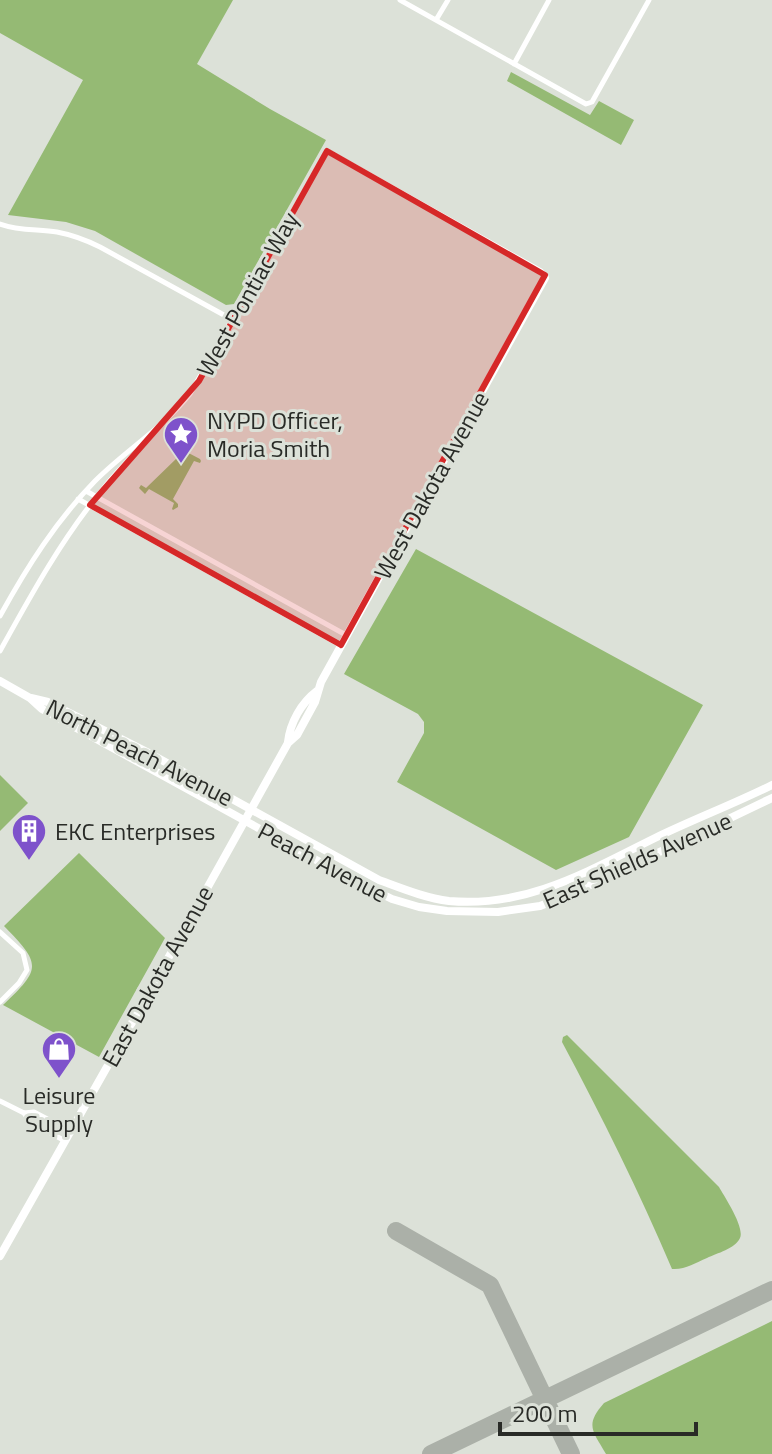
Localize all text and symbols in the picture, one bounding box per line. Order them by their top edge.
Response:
street label: West Pontiac Way [187,205,307,383]
street label: West Dakota Avenue [364,385,498,585]
place label: NYPD Officer, Moria Smith [207,402,343,466]
place icon: NYPD Officer, Moria Smith [162,415,200,465]
street label: North Peach Avenue [40,689,240,815]
street label: East Shields Avenue [537,802,737,918]
building icon: EKC Enterprises [10,812,48,862]
place label: EKC Enterprises [55,813,216,849]
street label: Peach Avenue [252,813,394,911]
street label: East Dakota Avenue [92,879,222,1073]
shop icon: Leisure Supply [40,1030,78,1080]
place label: Leisure Supply [23,1077,95,1141]
scale bar [500,1386,696,1436]
text: 200 m [512,1395,578,1431]

